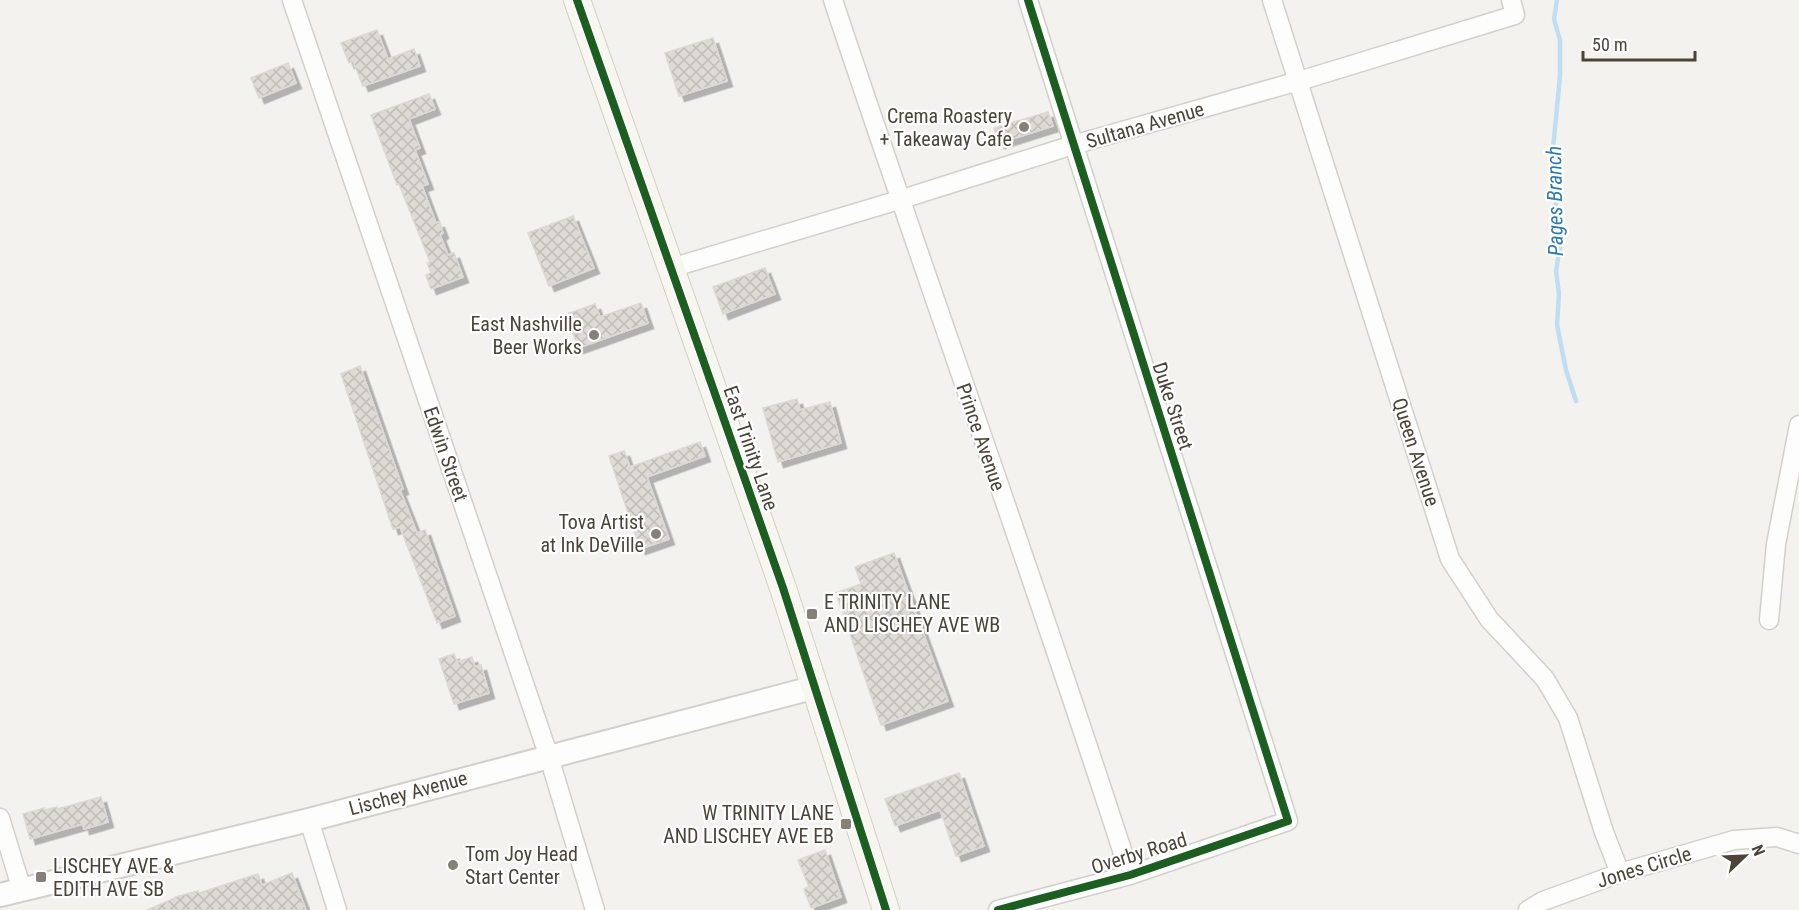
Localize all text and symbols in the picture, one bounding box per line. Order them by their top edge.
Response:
scale bar [1583,24,1696,62]
text: 50 m [1592,34,1627,55]
street label: Sultana Avenue [1083,97,1207,153]
place label: Crema Roastery + Takeaway Cafe [879,104,1012,151]
marker: Crema Roastery + Takeaway Cafe [1017,120,1031,134]
water label: Pages Branch [1542,146,1568,256]
place label: East Nashville Beer Works [470,312,582,359]
marker: East Nashville Beer Works [587,328,601,342]
street label: Duke Street [1148,359,1198,453]
street label: Prince Avenue [951,380,1011,494]
street label: East Trinity Lane [718,382,784,514]
street label: Queen Avenue [1387,395,1445,509]
street label: Edwin Street [419,404,473,505]
place label: Tova Artist at Ink DeVille [540,510,644,557]
marker: Tova Artist at Ink DeVille [649,527,663,541]
place label: E TRINITY LANE AND LISCHEY AVE WB [824,590,1000,637]
marker: E TRINITY LANE AND LISCHEY AVE WB [805,607,819,621]
street label: Lischey Avenue [346,766,470,820]
place label: W TRINITY LANE AND LISCHEY AVE EB [663,801,834,848]
marker: W TRINITY LANE AND LISCHEY AVE EB [839,817,853,831]
north arrow [1715,826,1775,886]
street label: Overby Road [1088,827,1190,879]
street label: Jones Circle [1594,841,1694,893]
place label: Tom Joy Head Start Center [465,842,578,889]
text: N [1748,842,1769,859]
place label: LISCHEY AVE & EDITH AVE SB [53,854,174,901]
marker: Tom Joy Head Start Center [446,858,460,872]
marker: LISCHEY AVE & EDITH AVE SB [34,870,48,884]

